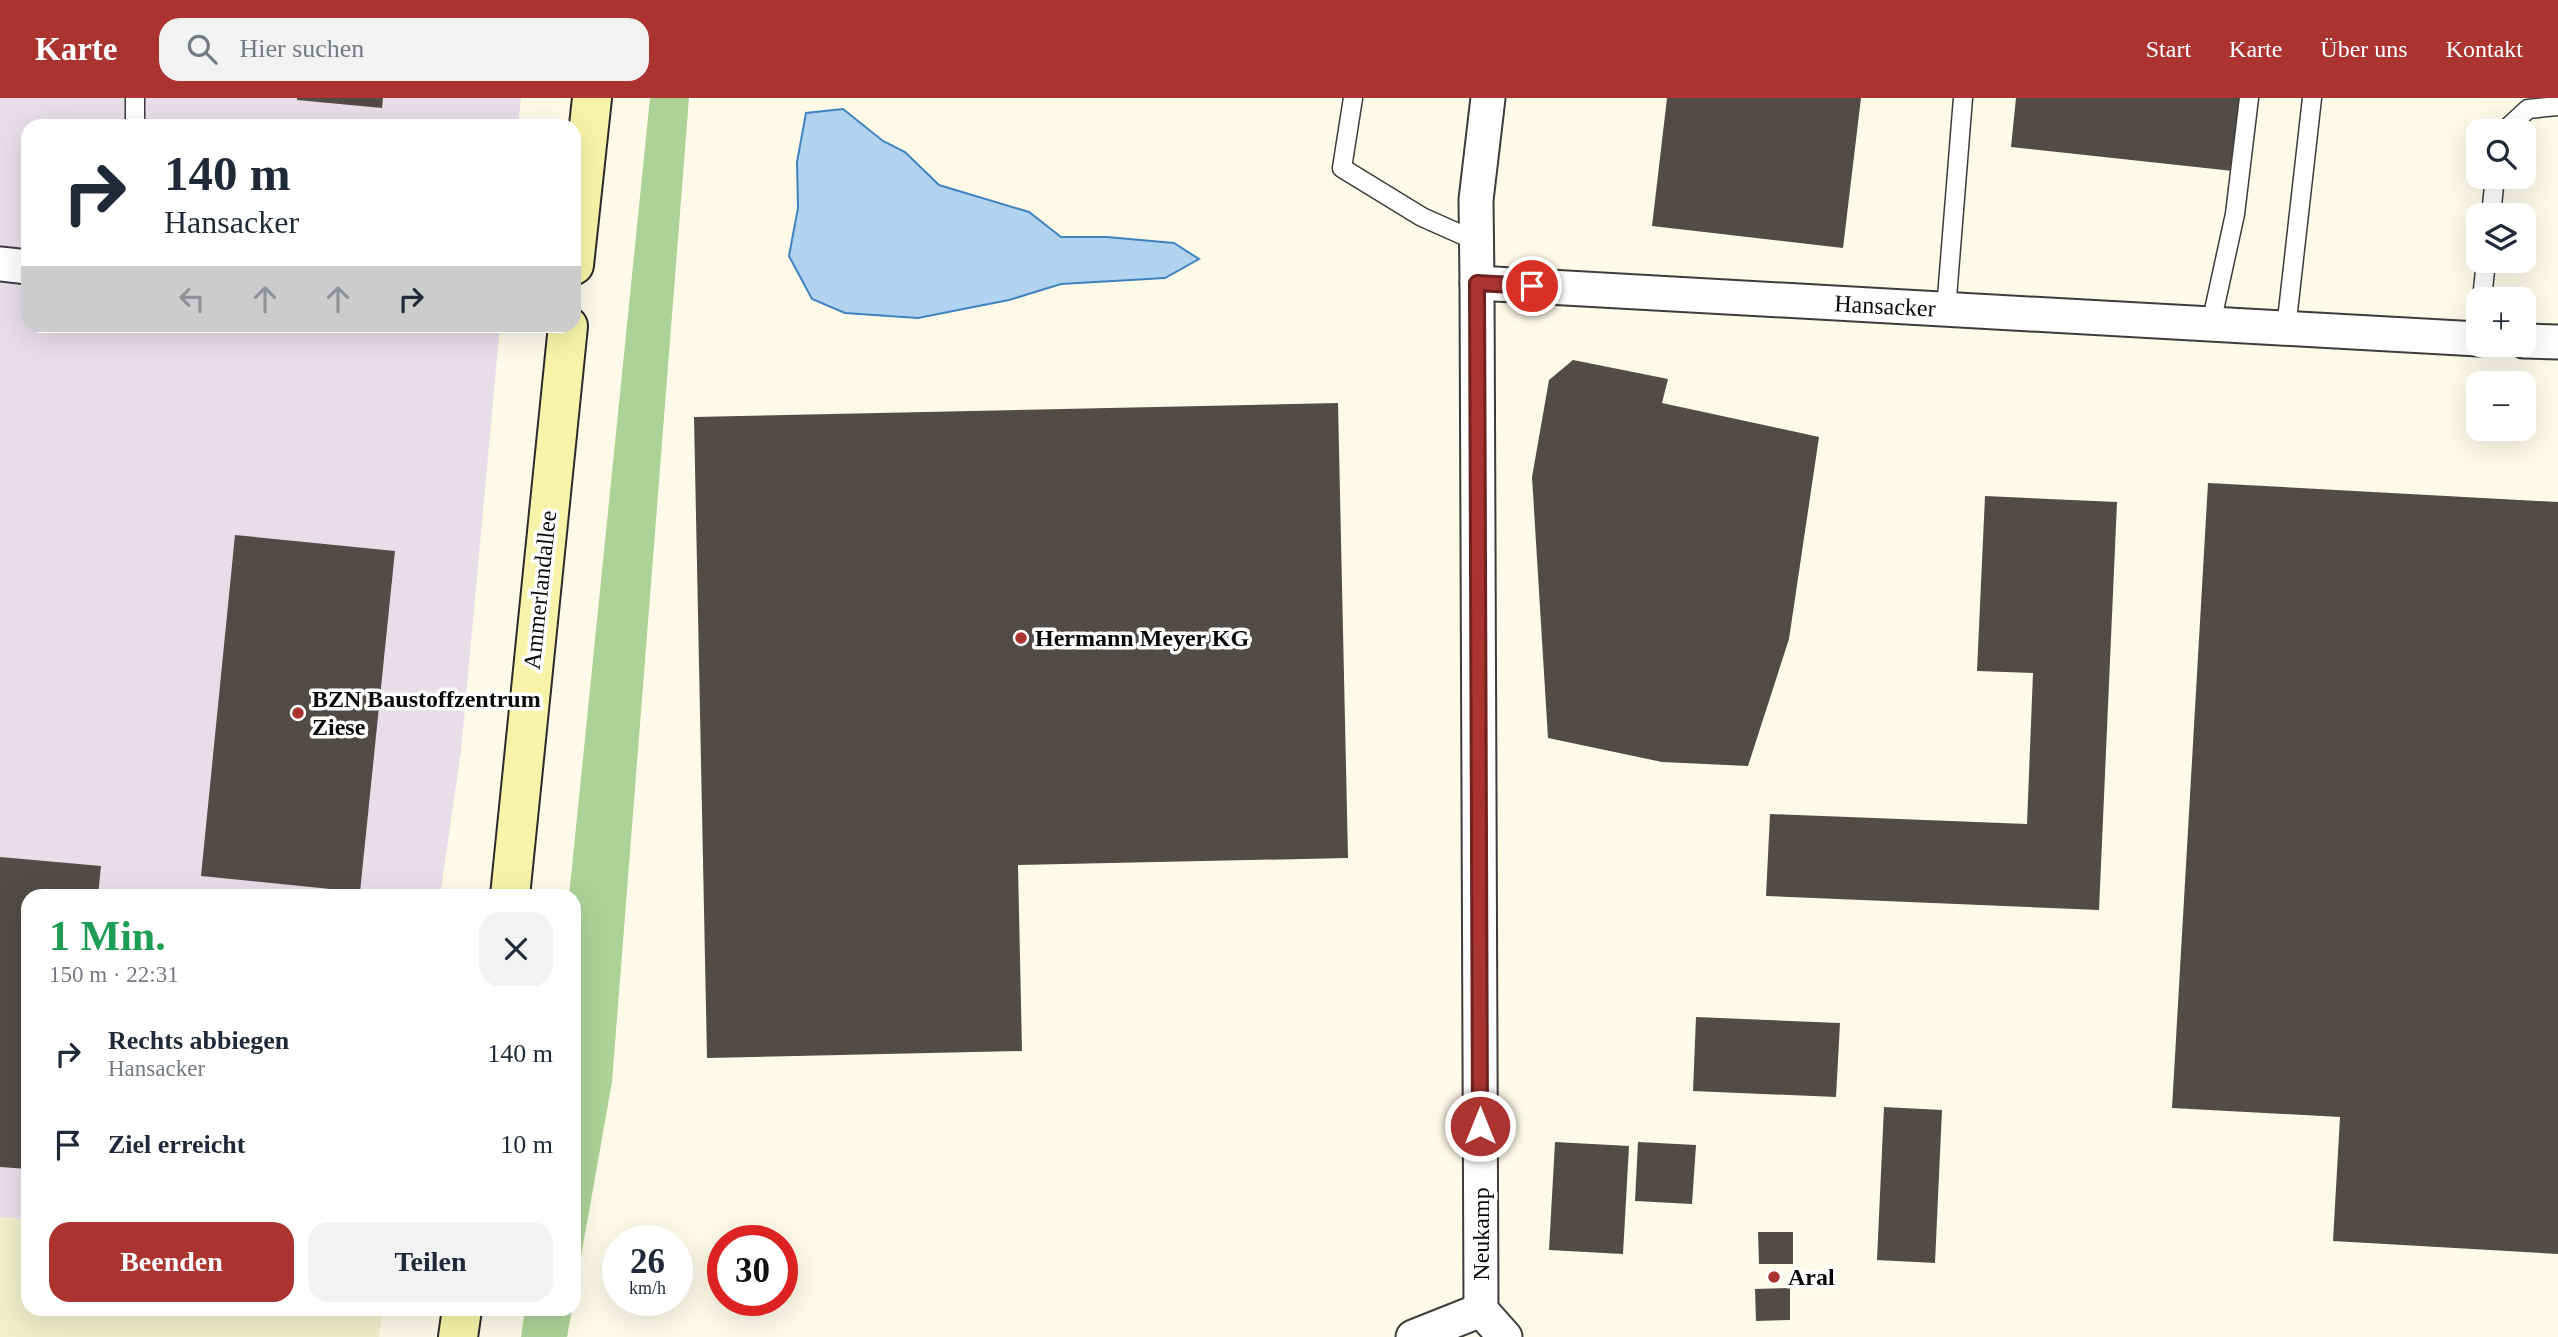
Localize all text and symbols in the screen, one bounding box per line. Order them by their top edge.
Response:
search box [159,18,649,81]
icon: search [183,30,221,68]
text: Karte [35,31,117,67]
text: Hier suchen [239,34,364,63]
text: Start [2146,36,2191,62]
text: Karte [2229,36,2282,62]
text: Über uns [2320,36,2408,62]
text: Kontakt [2446,36,2523,62]
map controls [2466,119,2536,441]
button: search [2466,119,2536,189]
text: 140 m [164,146,291,201]
icon: right [49,147,140,238]
button: layers [2466,203,2536,273]
text: Hansacker [164,204,299,240]
pin [1502,256,1562,316]
icon: arrive [1513,267,1551,305]
icon: left [173,280,211,318]
icon: ahead [246,280,284,318]
icon: ahead [319,280,357,318]
icon: right [392,280,430,318]
button: + [2466,287,2536,357]
street label: Hansacker [1834,290,1936,322]
button: − [2466,371,2536,441]
street label: Ammerlandallee [519,509,561,671]
place label: Hermann Meyer KG [1035,625,1250,651]
marker: Hermann Meyer KG [1013,630,1029,646]
place label: BZN Baustoffzentrum Ziese [312,686,541,740]
marker: BZN Baustoffzentrum Ziese [290,705,306,721]
button: close [479,912,553,986]
text: 1 Min. [49,913,166,959]
text: 150 m · 22:31 [49,962,179,987]
text: Rechts abbiegen [108,1026,289,1055]
icon: right [49,1035,87,1073]
text: 140 m [487,1039,553,1068]
text: Hansacker [108,1056,205,1081]
position arrow [1443,1089,1517,1163]
icon: arrive [49,1126,87,1164]
text: Ziel erreicht [108,1130,245,1159]
text: 10 m [500,1130,553,1159]
street label: Neukamp [1468,1187,1494,1281]
button: Beenden [49,1222,294,1302]
button: Teilen [308,1222,553,1302]
speed limit sign: 30 [707,1225,798,1316]
text: 26 [630,1242,665,1281]
place label: Aral [1788,1264,1835,1290]
marker: Aral [1766,1269,1782,1285]
text: km/h [629,1278,666,1298]

